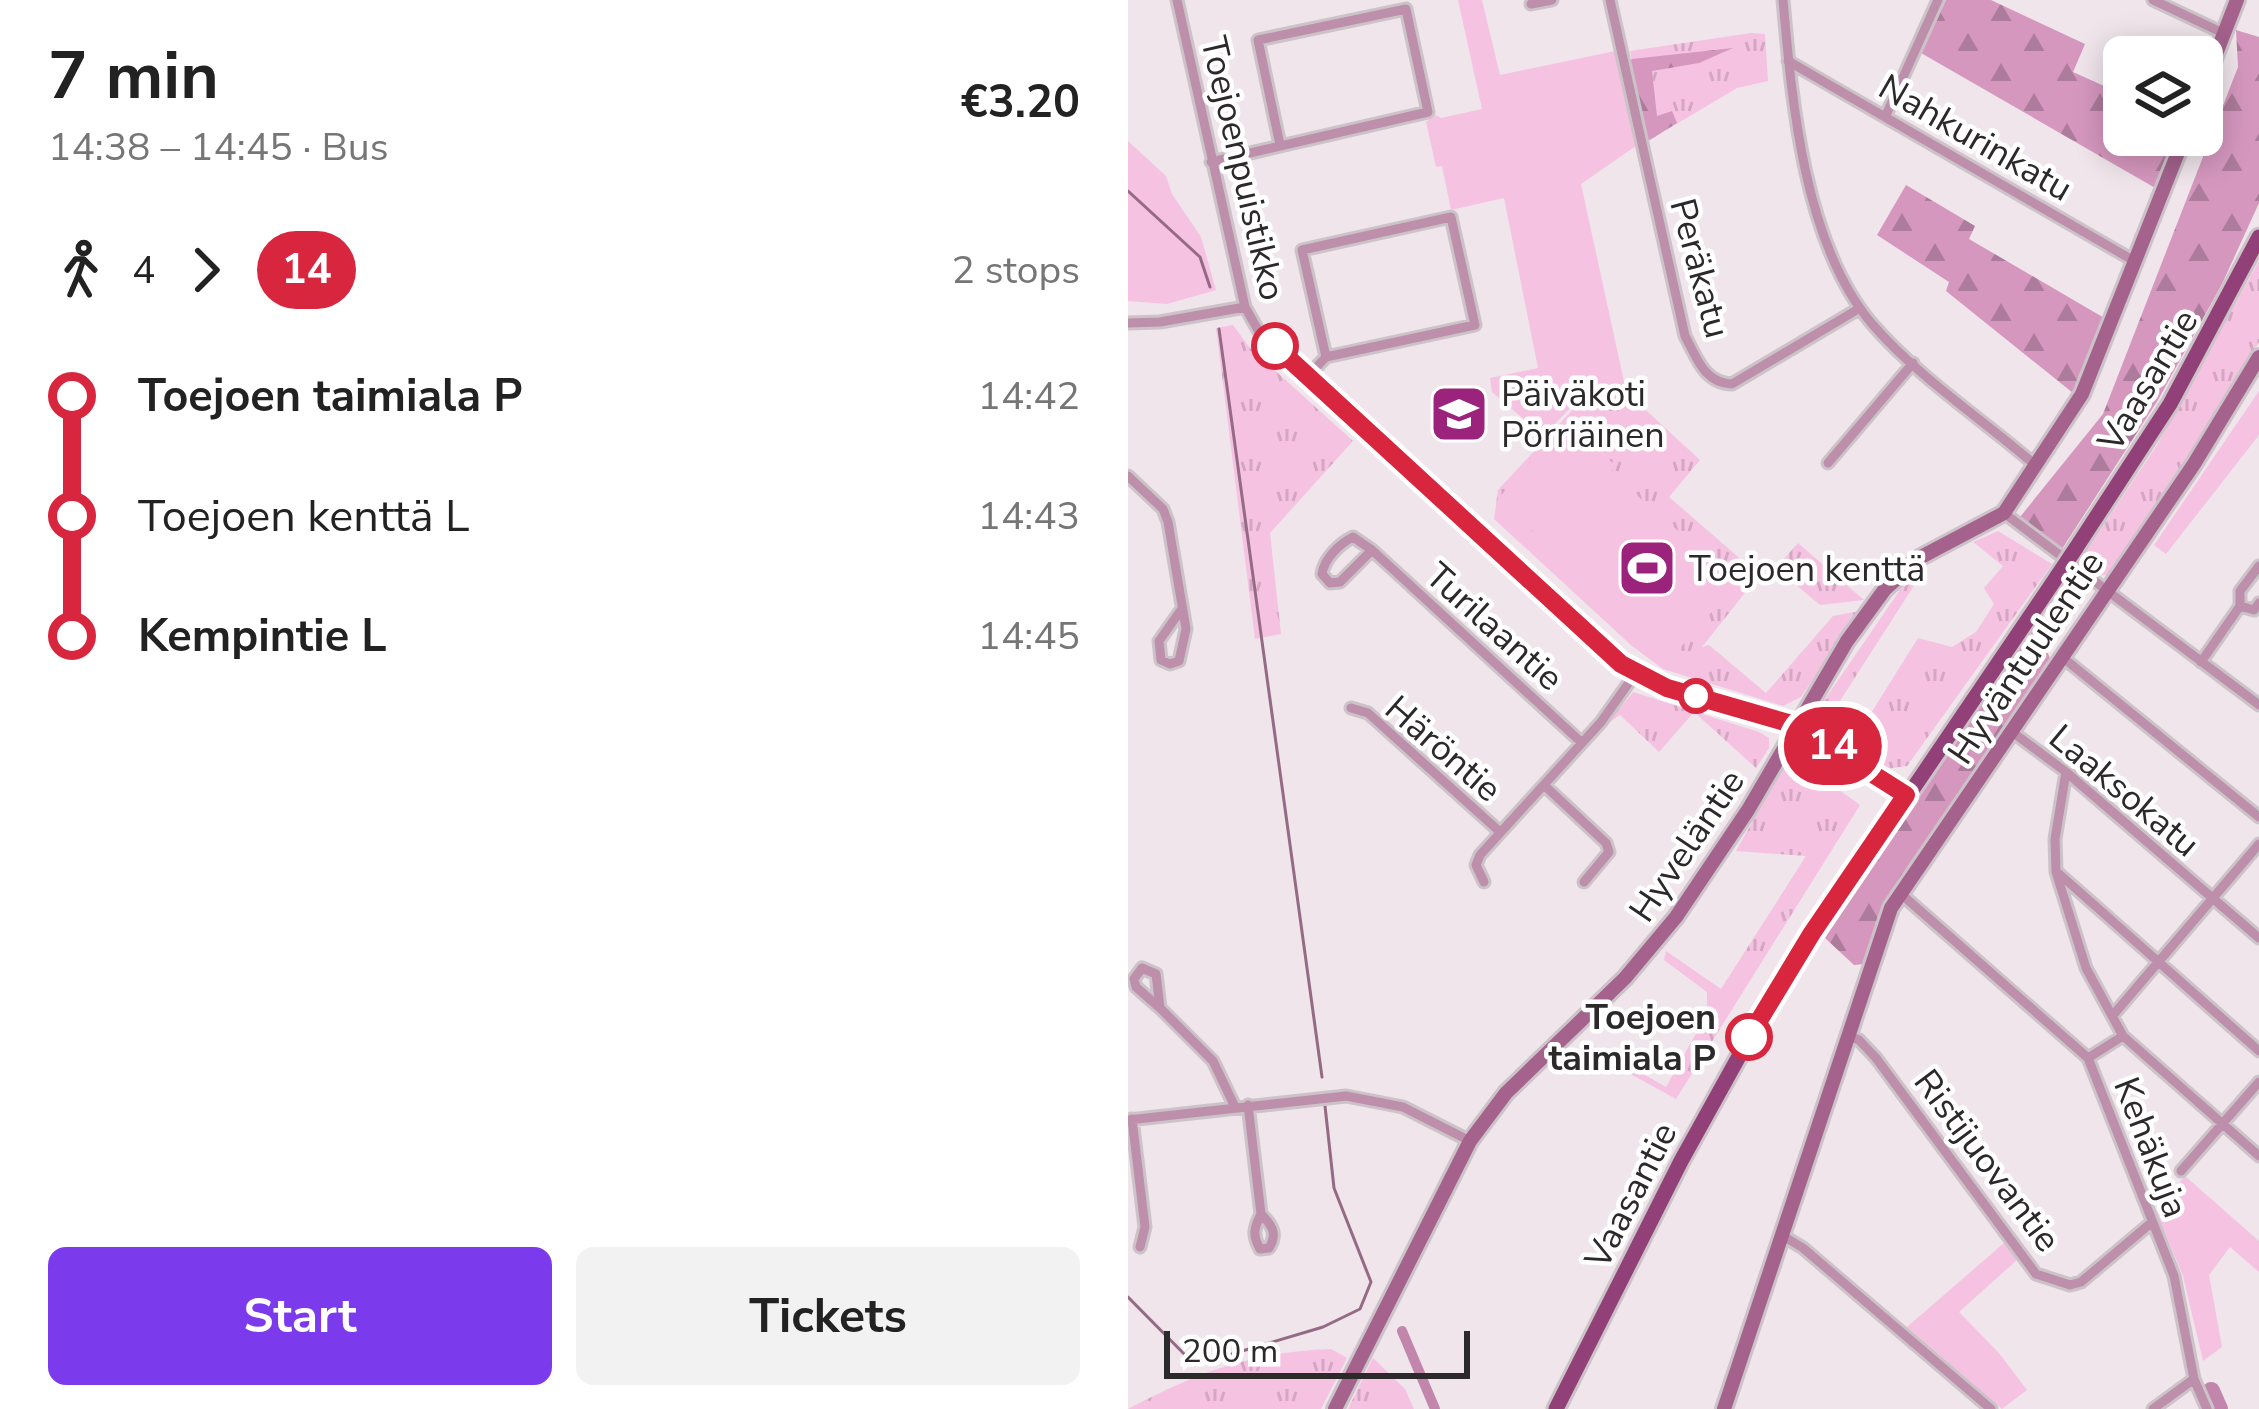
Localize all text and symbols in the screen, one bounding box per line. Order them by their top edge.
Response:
text: 7 min [48,31,219,121]
street label: Toejoenpuistikko [1188,32,1297,305]
map controls [2103,36,2223,156]
button: layers [2103,36,2223,156]
street label: Nahkurinkatu [1870,63,2081,213]
text: €3.20 [961,72,1080,133]
text: 14:38 – 14:45 · Bus [48,121,388,174]
street label: Peräkatu [1657,193,1742,344]
icon: walk [48,237,114,303]
icon: forward [173,237,239,303]
text: 14 [281,241,332,298]
text: 4 [132,244,155,297]
text: 2 stops [951,244,1080,297]
street label: Vaasantie [2086,300,2210,462]
unlabelled marker [1253,324,1297,368]
text: Toejoen taimiala P [138,366,523,427]
text: 14:42 [978,370,1080,423]
place label: Päiväkoti Pörriäinen [1501,370,1665,460]
school or university icon: Päiväkoti Pörriäinen [1428,383,1490,445]
text: Toejoen kenttä L [138,486,470,547]
text: 14:43 [978,490,1080,543]
sports icon: Toejoen kenttä [1616,537,1678,599]
street label: Hyväntuulentie [1937,542,2116,774]
place label: Toejoen kenttä [1689,545,1925,594]
street label: Turilaantie [1414,552,1574,702]
text: Kempintie L [138,606,387,667]
text: 14:45 [978,610,1080,663]
unlabelled marker [1680,680,1712,712]
street label: Häröntie [1374,685,1512,813]
line badge: 14 [1779,707,1887,785]
street label: Laaksokatu [2038,714,2210,869]
text: 14 [1808,717,1858,774]
street label: Hyveläntie [1618,760,1756,932]
place label: Toejoen taimiala P [1548,993,1716,1083]
marker: Toejoen taimiala P [1727,1015,1771,1059]
street label: Ristijuovantie [1902,1060,2072,1262]
street label: Kehäkuja [2101,1070,2200,1225]
street label: Vaasantie [1573,1114,1689,1278]
button: Start [48,1247,552,1385]
button: Tickets [576,1247,1080,1385]
scale bar [1164,1325,1470,1378]
text: 200 m [1182,1329,1278,1374]

